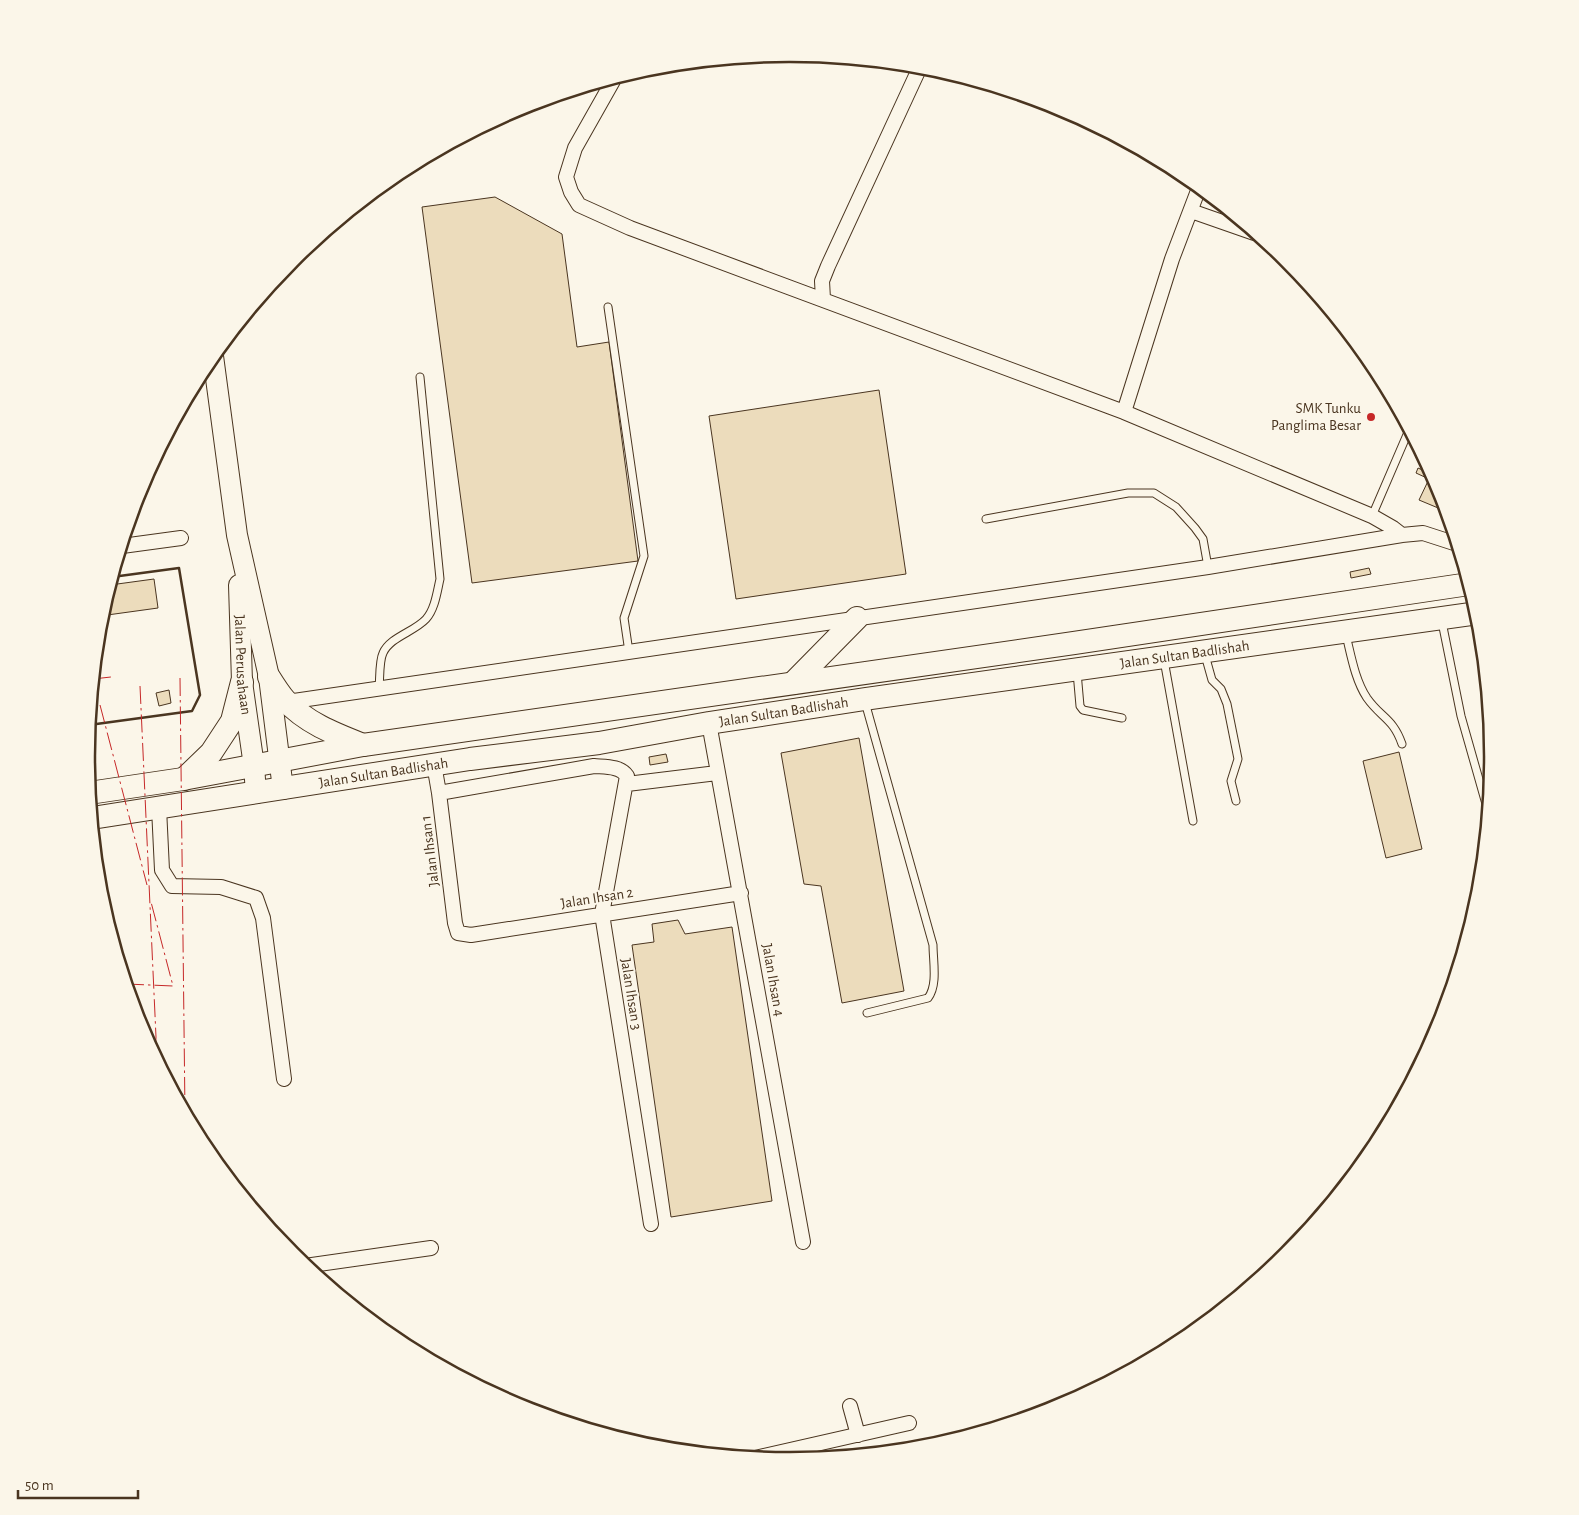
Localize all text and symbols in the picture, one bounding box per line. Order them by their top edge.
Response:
place label: SMK Tunku Panglima Besar [1271,401,1361,433]
marker: SMK Tunku Panglima Besar [1365,411,1377,423]
street label: Jalan Perusahaan [232,615,254,716]
street label: Jalan Sultan Badlishah [1119,638,1250,671]
street label: Jalan Sultan Badlishah [718,694,849,729]
street label: Jalan Sultan Badlishah [318,755,449,790]
street label: Jalan Ihsan 1 [418,815,442,887]
street label: Jalan Ihsan 2 [560,885,634,911]
street label: Jalan Ihsan 4 [759,942,787,1018]
street label: Jalan Ihsan 3 [618,957,644,1031]
scale bar [18,1468,138,1500]
text: 50 m [25,1478,54,1493]

